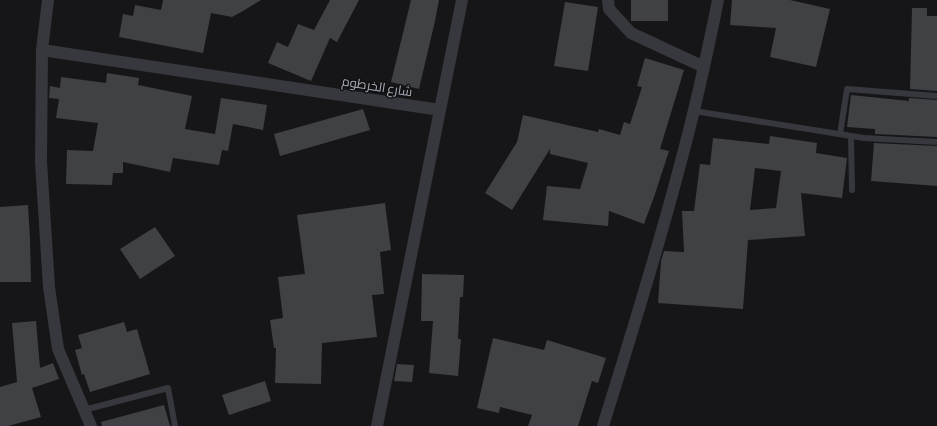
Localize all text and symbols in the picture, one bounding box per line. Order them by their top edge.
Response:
street label: شارع الخرطوم [340,74,413,101]

